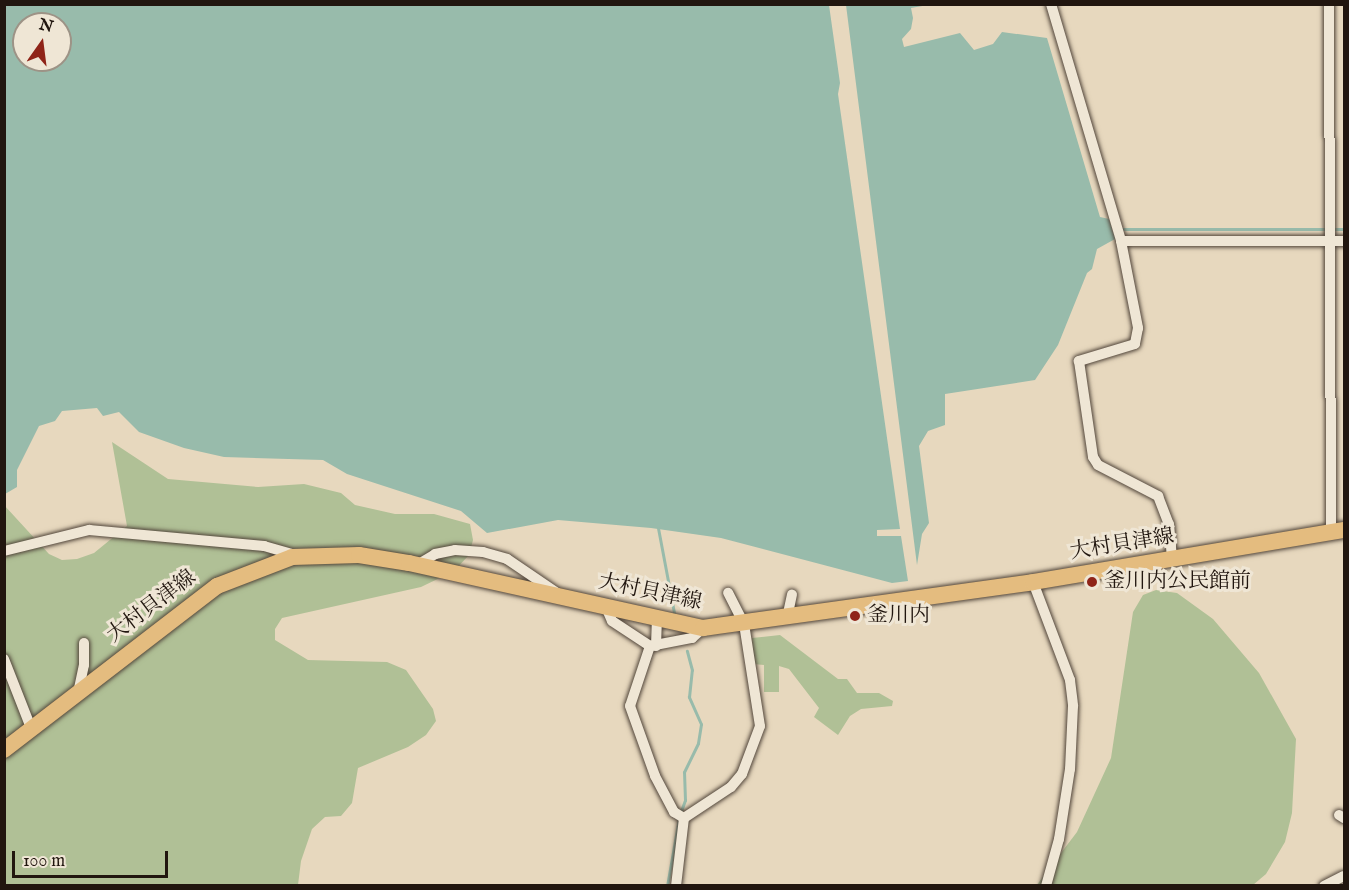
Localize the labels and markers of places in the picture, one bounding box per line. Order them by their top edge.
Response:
place label: 釜川内公民館前 [1104,569,1251,595]
marker: 釜川内公民館前 [1085,575,1099,589]
place label: 釜川内 [867,603,930,629]
marker: 釜川内 [848,609,862,623]

